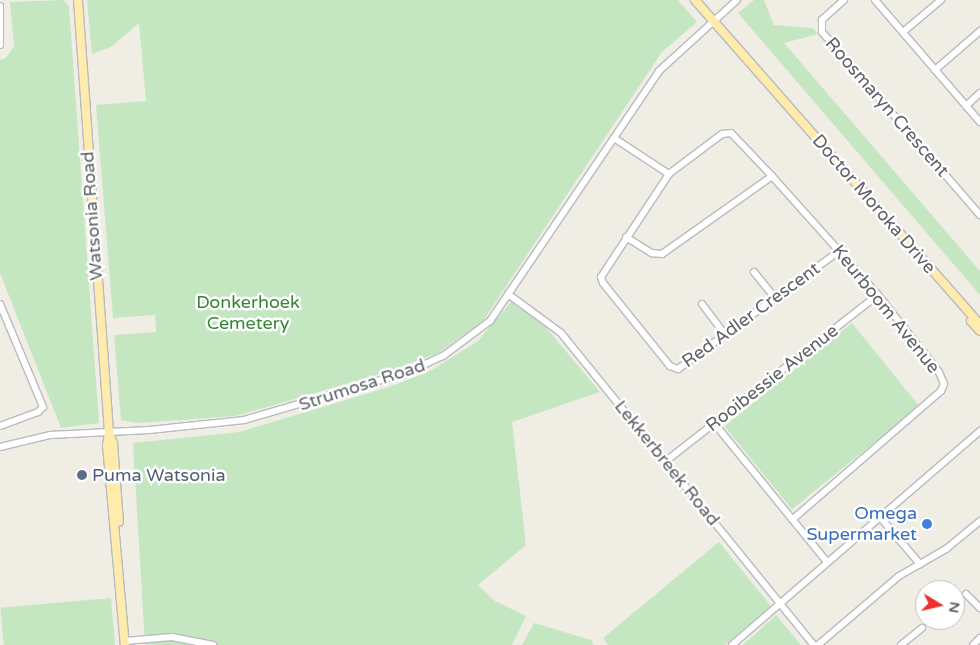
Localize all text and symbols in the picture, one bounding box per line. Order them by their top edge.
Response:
street label: Roosmaryn Crescent [821,33,953,181]
street label: Doctor Moroka Drive [808,130,940,278]
street label: Watsonia Road [77,151,107,281]
street label: Keurboom Avenue [828,240,944,378]
street label: Red Adler Crescent [678,258,824,372]
park label: Donkerhoek Cemetery [196,292,300,334]
street label: Rooibessie Avenue [702,320,842,436]
street label: Strumosa Road [296,354,428,416]
street label: Lekkerbreek Road [610,396,724,530]
place label: Puma Watsonia [92,464,226,486]
marker: Puma Watsonia [76,469,88,481]
place label: Omega Supermarket [806,503,917,546]
marker: Omega Supermarket [921,518,933,530]
north arrow [915,580,965,630]
text: N [945,600,964,614]

